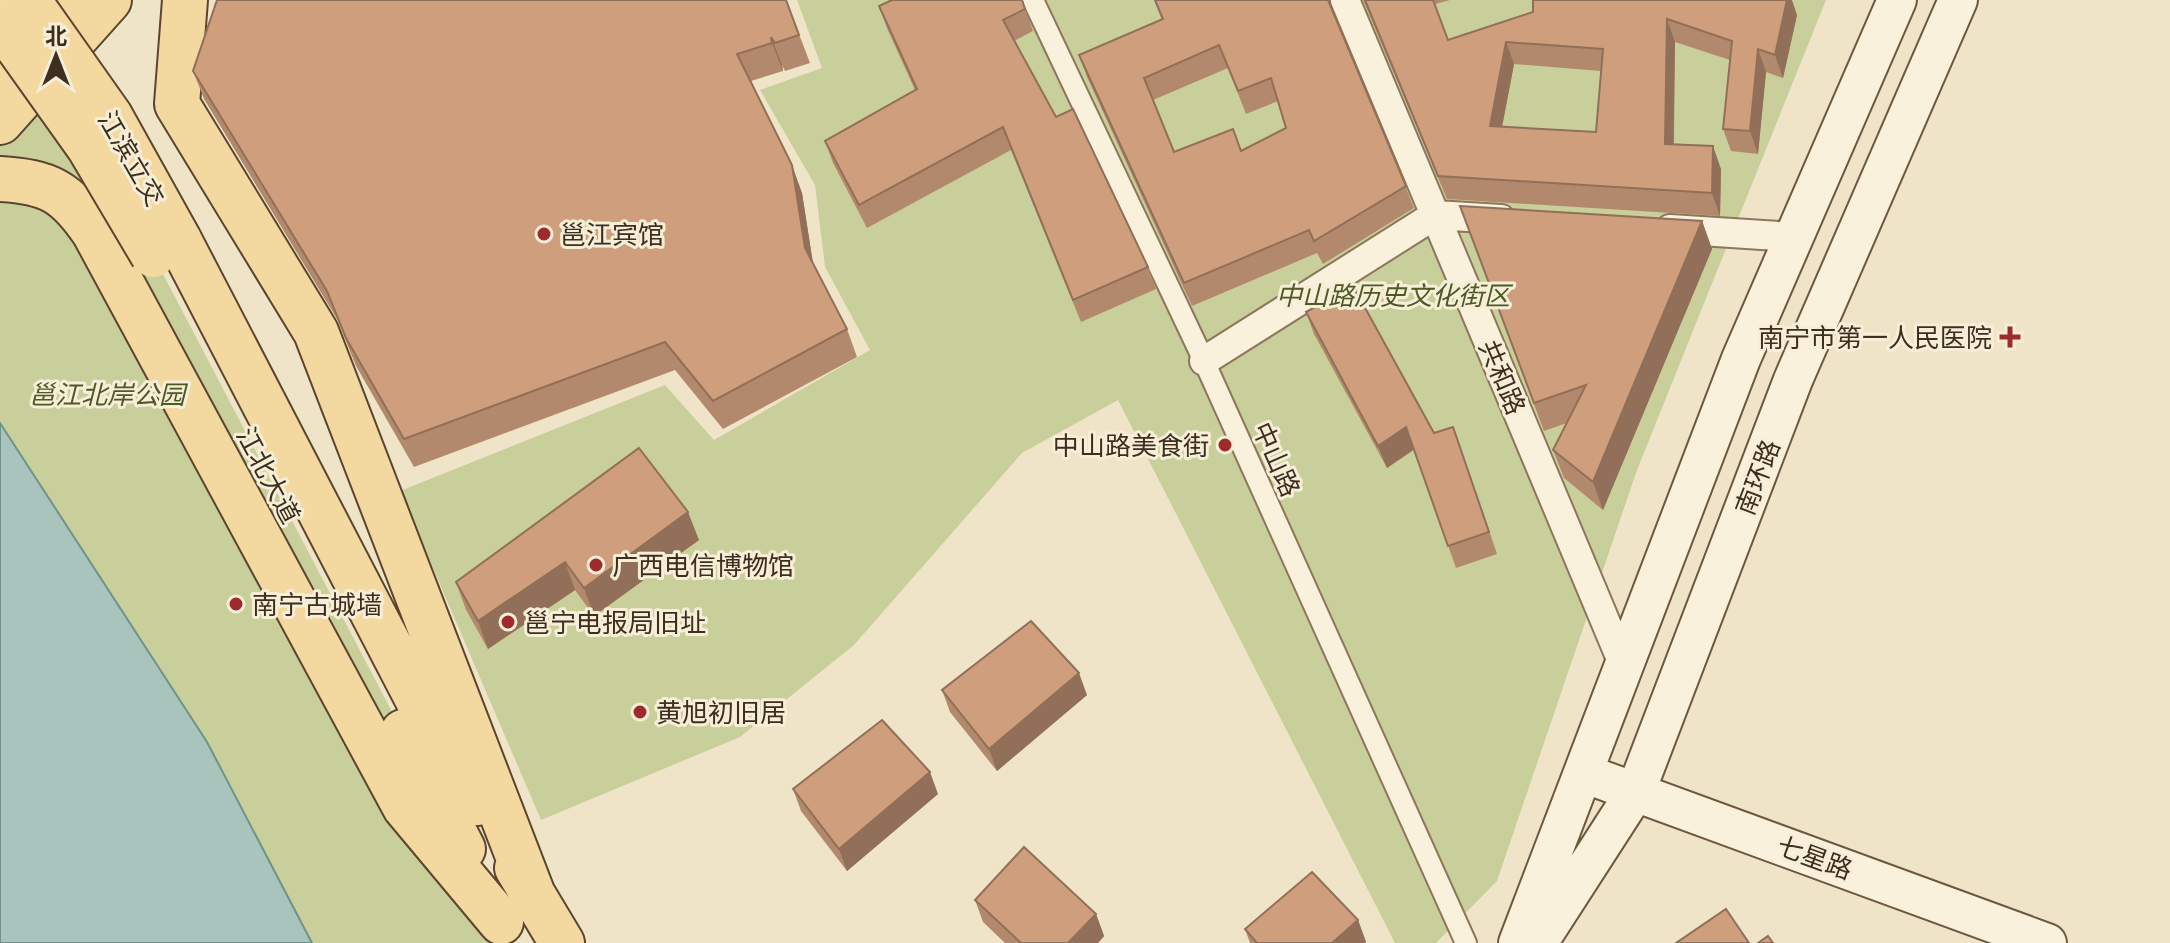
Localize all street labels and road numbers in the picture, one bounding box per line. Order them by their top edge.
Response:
street label: 江滨立交 [91,104,173,212]
street label: 共和路 [1472,334,1534,420]
street label: 中山路 [1246,416,1308,502]
street label: 江北大道 [230,421,308,529]
street label: 南环路 [1727,434,1787,520]
street label: 七星路 [1773,828,1857,886]

